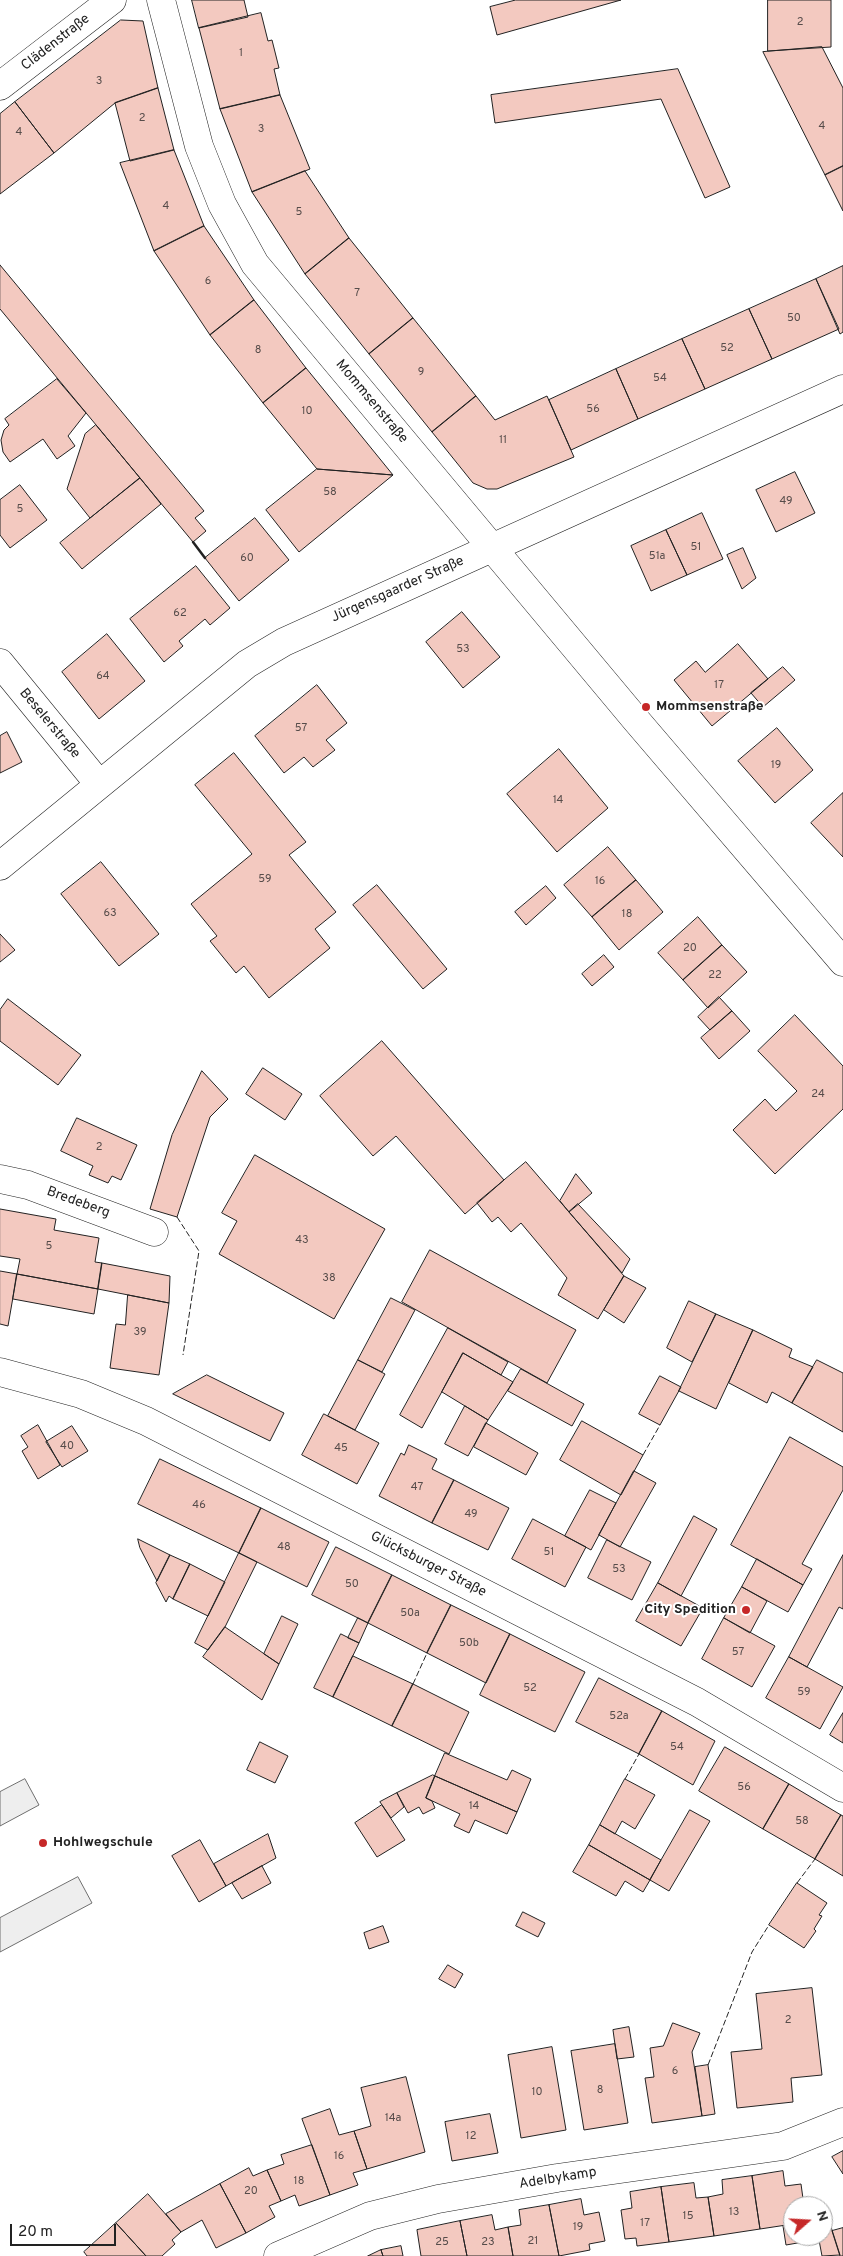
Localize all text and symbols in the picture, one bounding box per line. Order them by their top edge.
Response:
street label: Clädenstraße [18,11,94,75]
house number: 2 [797,16,803,30]
house number: 1 [239,47,243,61]
house number: 3 [96,75,102,89]
house number: 2 [139,112,145,126]
house number: 4 [819,120,825,134]
house number: 3 [258,123,264,137]
house number: 4 [16,126,22,140]
house number: 4 [163,200,169,214]
house number: 5 [296,206,302,220]
house number: 6 [205,275,211,289]
house number: 7 [354,287,360,301]
house number: 50 [787,312,801,326]
house number: 52 [720,342,734,356]
house number: 8 [255,344,261,358]
street label: Mommsenstraße [331,357,411,447]
house number: 9 [418,366,424,380]
house number: 54 [653,372,667,386]
house number: 56 [586,403,600,417]
house number: 10 [301,405,313,419]
house number: 11 [499,434,507,448]
house number: 58 [323,486,337,500]
house number: 49 [779,495,793,509]
house number: 5 [17,503,23,517]
house number: 51 [691,541,701,555]
house number: 51a [649,550,665,564]
house number: 60 [240,552,254,566]
street label: Jürgensgaarder Straße [329,553,467,627]
house number: 62 [173,607,187,621]
house number: 53 [456,643,470,657]
house number: 64 [96,670,110,684]
house number: 17 [714,679,724,693]
street label: Beselerstraße [15,686,83,762]
place label: Mommsenstraße [656,699,763,715]
marker: Mommsenstraße [640,701,652,713]
house number: 57 [295,722,307,736]
house number: 19 [771,759,781,773]
house number: 14 [553,794,563,808]
house number: 59 [258,873,272,887]
house number: 16 [595,875,605,889]
house number: 63 [103,907,117,921]
house number: 18 [622,908,632,922]
house number: 20 [683,942,697,956]
house number: 22 [708,969,722,983]
house number: 24 [811,1088,825,1102]
house number: 2 [96,1141,102,1155]
street label: Bredeberg [44,1184,112,1222]
house number: 43 [295,1234,309,1248]
house number: 5 [46,1240,52,1254]
house number: 38 [322,1272,336,1286]
house number: 39 [134,1326,146,1340]
house number: 40 [60,1440,74,1454]
house number: 45 [334,1442,348,1456]
house number: 47 [411,1481,423,1495]
house number: 46 [192,1499,206,1513]
house number: 49 [464,1508,478,1522]
street label: Glücksburger Straße [367,1528,489,1602]
house number: 48 [277,1541,291,1555]
house number: 51 [544,1546,554,1560]
house number: 53 [612,1563,626,1577]
house number: 50 [345,1578,359,1592]
place label: City Spedition [644,1602,736,1618]
marker: City Spedition [740,1604,752,1616]
house number: 50a [400,1607,420,1621]
house number: 50b [459,1637,479,1651]
house number: 57 [732,1646,744,1660]
house number: 52 [523,1682,537,1696]
house number: 59 [797,1686,811,1700]
house number: 52a [609,1710,629,1724]
house number: 54 [670,1741,684,1755]
house number: 56 [737,1781,751,1795]
house number: 14 [469,1800,479,1814]
house number: 58 [795,1815,809,1829]
place label: Hohlwegschule [53,1835,153,1851]
marker: Hohlwegschule [37,1837,49,1849]
house number: 2 [785,2014,791,2028]
house number: 6 [672,2065,678,2079]
house number: 8 [597,2084,603,2098]
house number: 10 [531,2086,543,2100]
house number: 14a [385,2112,401,2126]
house number: 12 [466,2130,476,2144]
house number: 16 [334,2150,344,2164]
street label: Adelbykamp [518,2165,598,2193]
house number: 18 [294,2175,304,2189]
house number: 20 [244,2185,258,2199]
north arrow [783,2196,833,2246]
house number: 13 [729,2206,739,2220]
text: N [812,2209,831,2224]
house number: 15 [683,2210,693,2224]
scale bar [12,2214,119,2246]
house number: 17 [640,2217,650,2231]
house number: 19 [573,2221,583,2235]
text: 20 m [18,2223,53,2242]
house number: 21 [528,2235,538,2249]
house number: 25 [435,2236,449,2250]
house number: 23 [481,2236,495,2250]

